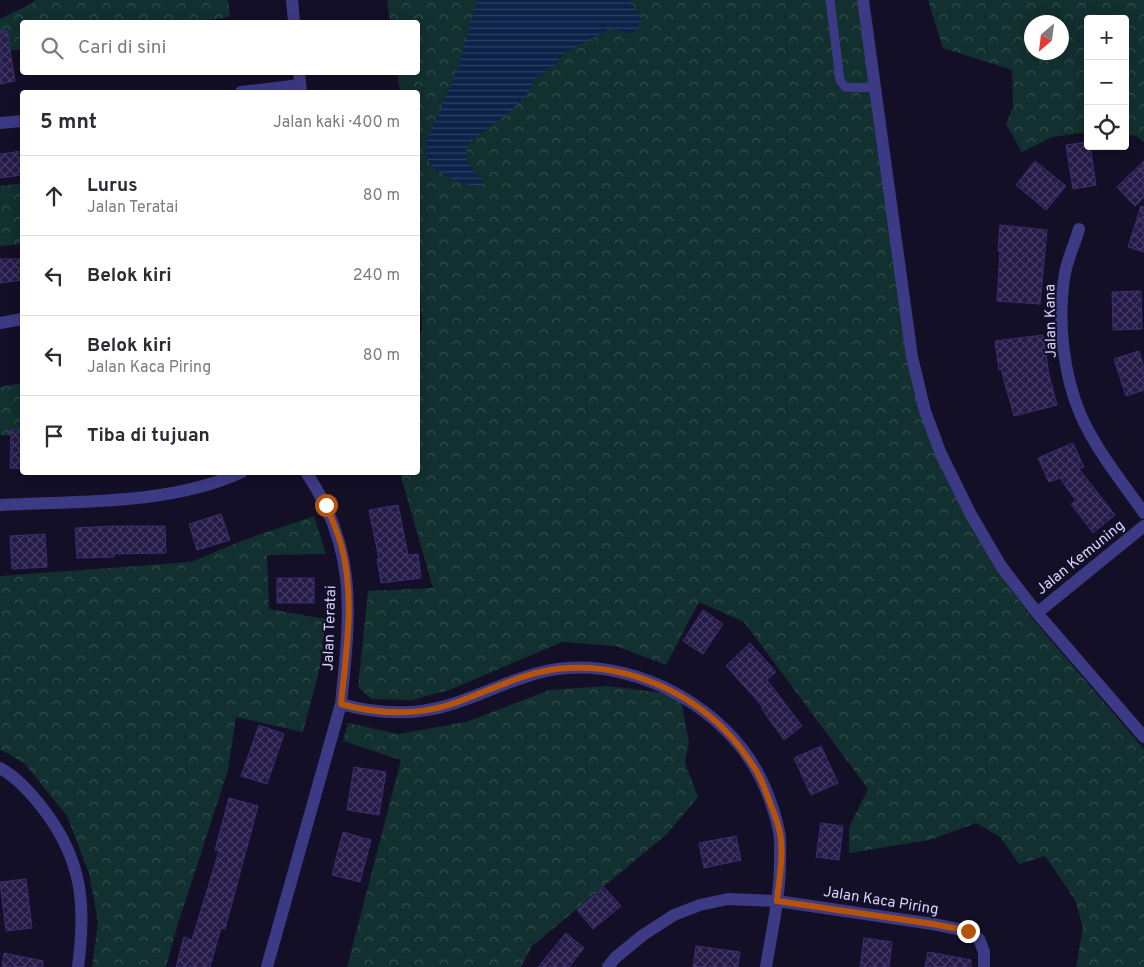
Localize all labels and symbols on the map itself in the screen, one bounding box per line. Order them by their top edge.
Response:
north arrow [1024,15,1069,60]
street label: Jalan Kana [1041,284,1062,358]
route start [315,494,338,517]
street label: Jalan Kemuning [1033,517,1129,600]
street label: Jalan Teratai [320,585,341,671]
street label: Jalan Kaca Piring [822,883,940,920]
route end [957,920,980,943]

